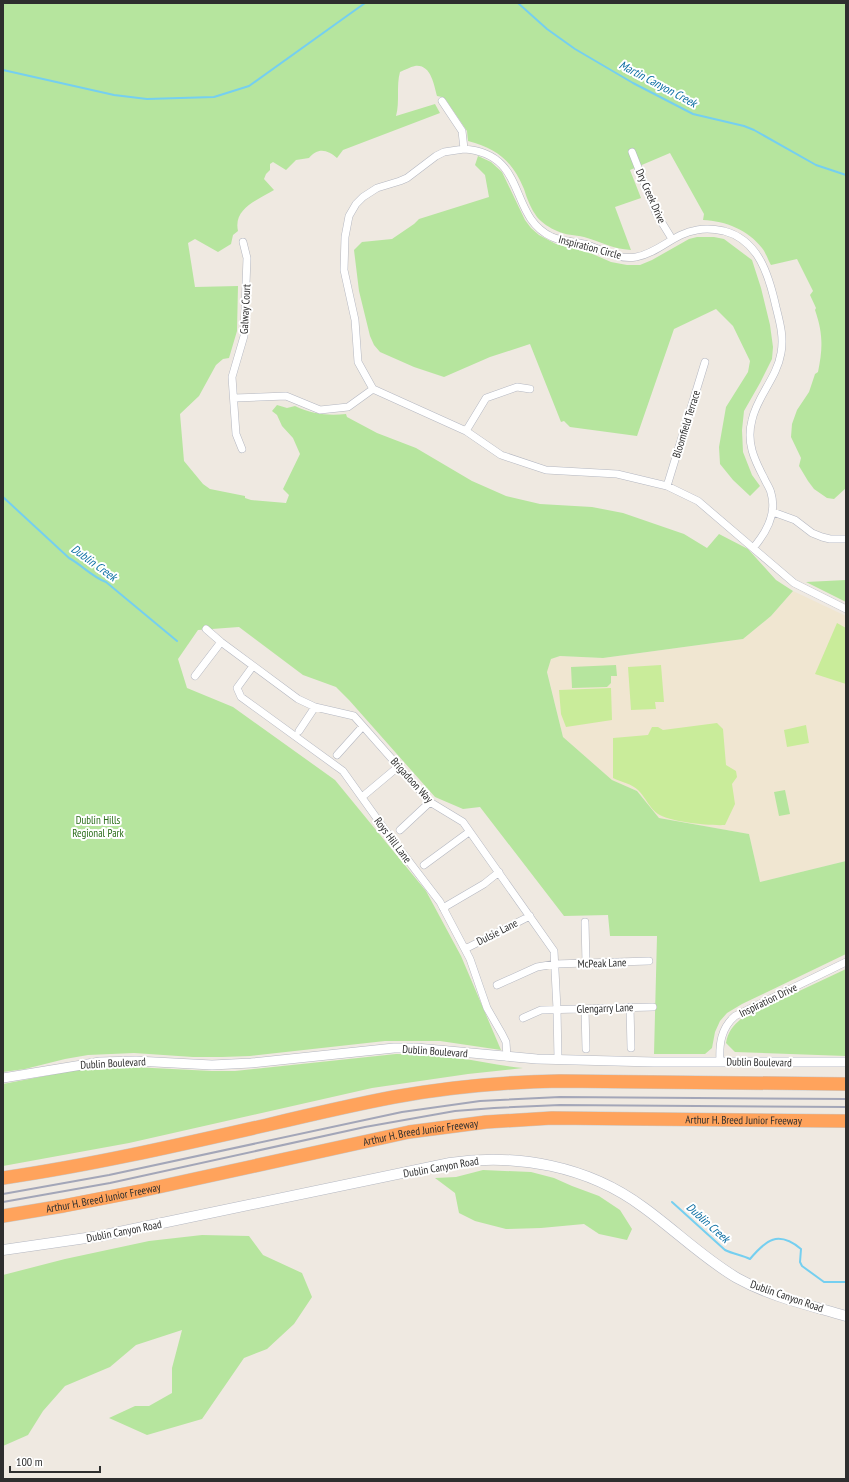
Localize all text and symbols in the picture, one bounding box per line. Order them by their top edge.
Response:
water label: Martin Canyon Creek [617,57,701,111]
street label: Dry Creek Drive [633,167,669,226]
street label: Inspiration Circle [557,232,623,262]
street label: Galway Court [237,284,253,334]
street label: Bloomfield Terrace [669,388,703,460]
water label: Dublin Creek [68,541,121,585]
street label: Brigadoon Way [388,754,437,806]
park label: Dublin Hills Regional Park [72,813,125,840]
street label: Roys Hill Lane [371,814,415,866]
street label: Dulsie Lane [474,916,520,948]
street label: McPeak Lane [577,955,627,971]
street label: Inspiration Drive [737,980,800,1020]
street label: Glengarry Lane [576,1000,634,1016]
street label: Dublin Boulevard [402,1042,468,1060]
street label: Dublin Boulevard [80,1054,146,1072]
street label: Dublin Boulevard [726,1054,792,1070]
street label: Arthur H. Breed Junior Freeway [685,1112,803,1128]
street label: Arthur H. Breed Junior Freeway [362,1116,480,1149]
street label: Dublin Canyon Road [402,1153,480,1181]
street label: Arthur H. Breed Junior Freeway [45,1179,163,1216]
water label: Dublin Creek [684,1199,734,1247]
street label: Dublin Canyon Road [85,1217,163,1245]
street label: Dublin Canyon Road [749,1277,826,1315]
scale bar [10,1448,100,1474]
text: 100 m [16,1454,43,1469]

